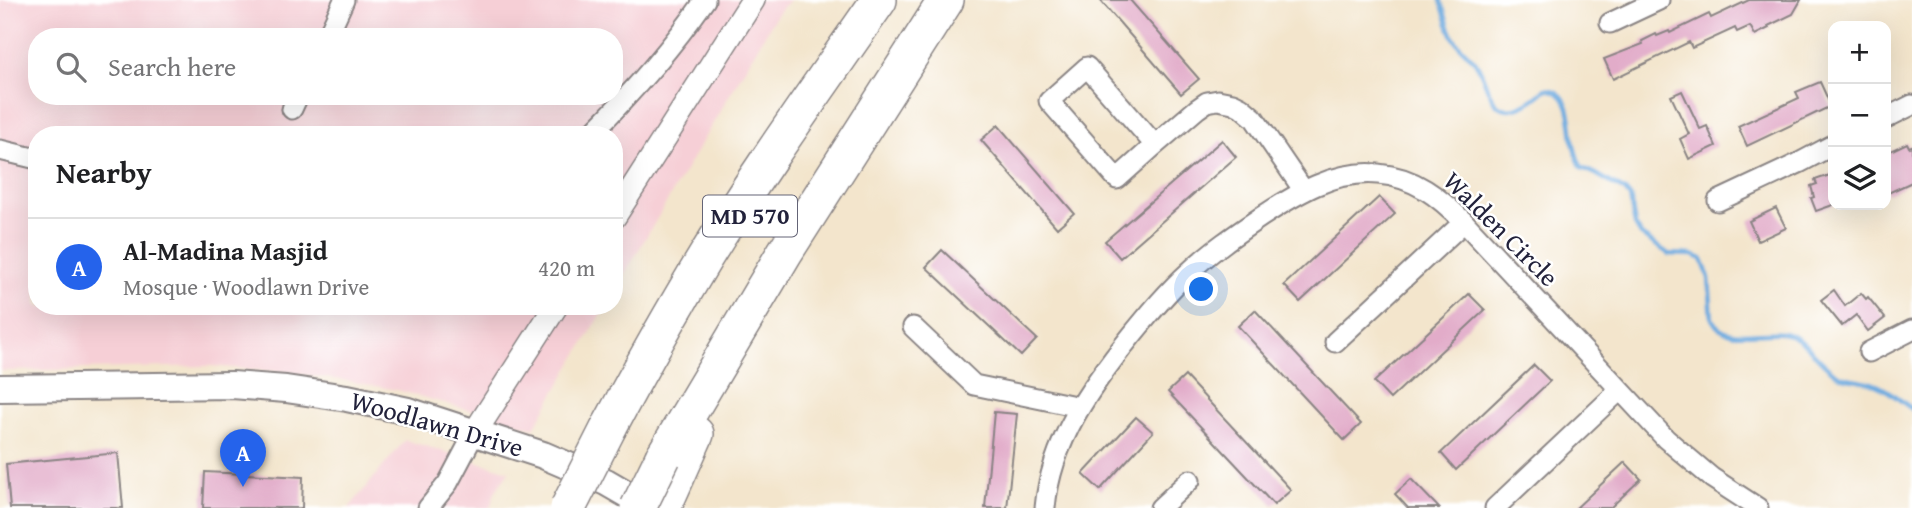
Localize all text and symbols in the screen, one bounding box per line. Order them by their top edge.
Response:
map controls [1828,21,1891,210]
button: + [1828,21,1891,84]
search box [28,28,623,105]
text: Search here [108,47,236,86]
icon: search [52,48,90,86]
button: − [1828,84,1891,147]
button: layers [1828,147,1891,210]
text: Nearby [56,150,152,194]
street label: Walden Circle [1435,162,1568,295]
road number: MD 570 [703,196,797,236]
text: Al-Madina Masjid [123,231,328,270]
text: A [72,251,86,284]
text: 420 m [538,251,595,284]
text: Mosque · Woodlawn Drive [123,270,369,303]
your location [1184,272,1218,306]
street label: Woodlawn Drive [346,380,528,467]
pin: A [220,429,266,487]

